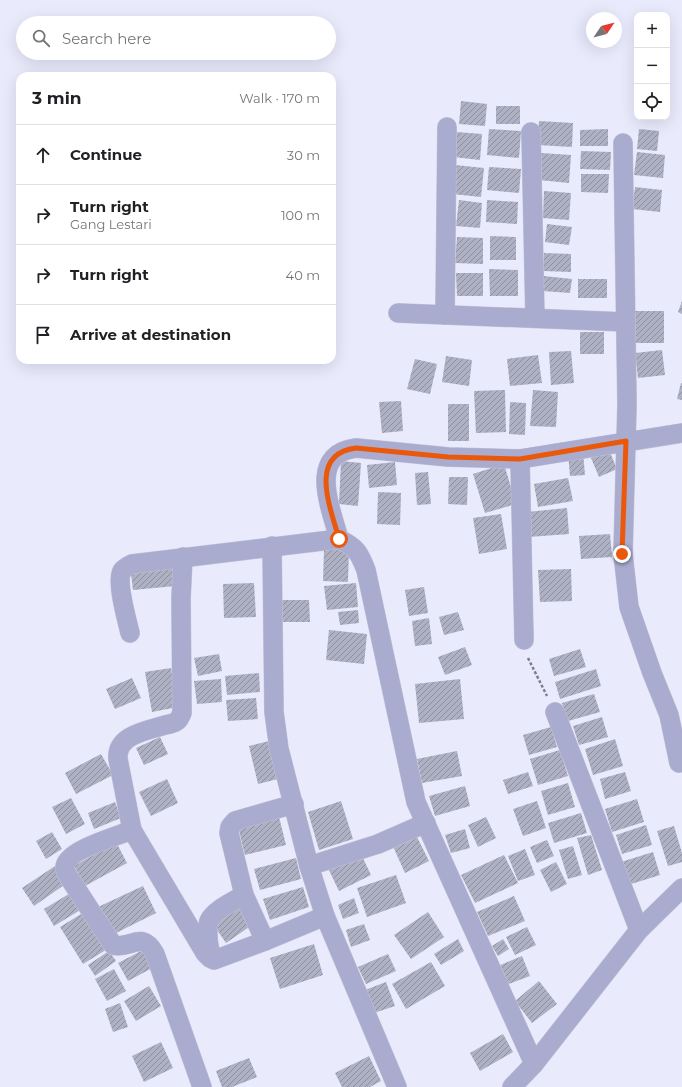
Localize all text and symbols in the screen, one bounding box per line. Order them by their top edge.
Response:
north arrow [586,12,622,48]
map controls [634,12,670,120]
button: + [634,12,670,48]
search box [16,16,336,60]
icon: search [30,27,52,49]
text: Search here [62,29,151,48]
button: − [634,48,670,84]
button: locate [634,84,670,120]
text: 3 min [32,88,82,108]
text: Walk · 170 m [239,90,320,106]
icon: ahead [32,144,54,166]
text: Continue [70,145,142,164]
text: 30 m [287,147,320,163]
text: Turn right [70,197,149,216]
icon: right [32,204,54,226]
text: 100 m [281,207,320,223]
text: Gang Lestari [70,216,152,232]
icon: right [32,264,54,286]
text: Turn right [70,265,149,284]
text: 40 m [286,267,320,283]
icon: arrive [32,324,54,346]
text: Arrive at destination [70,325,231,344]
route start [330,530,348,548]
route end [613,545,631,563]

